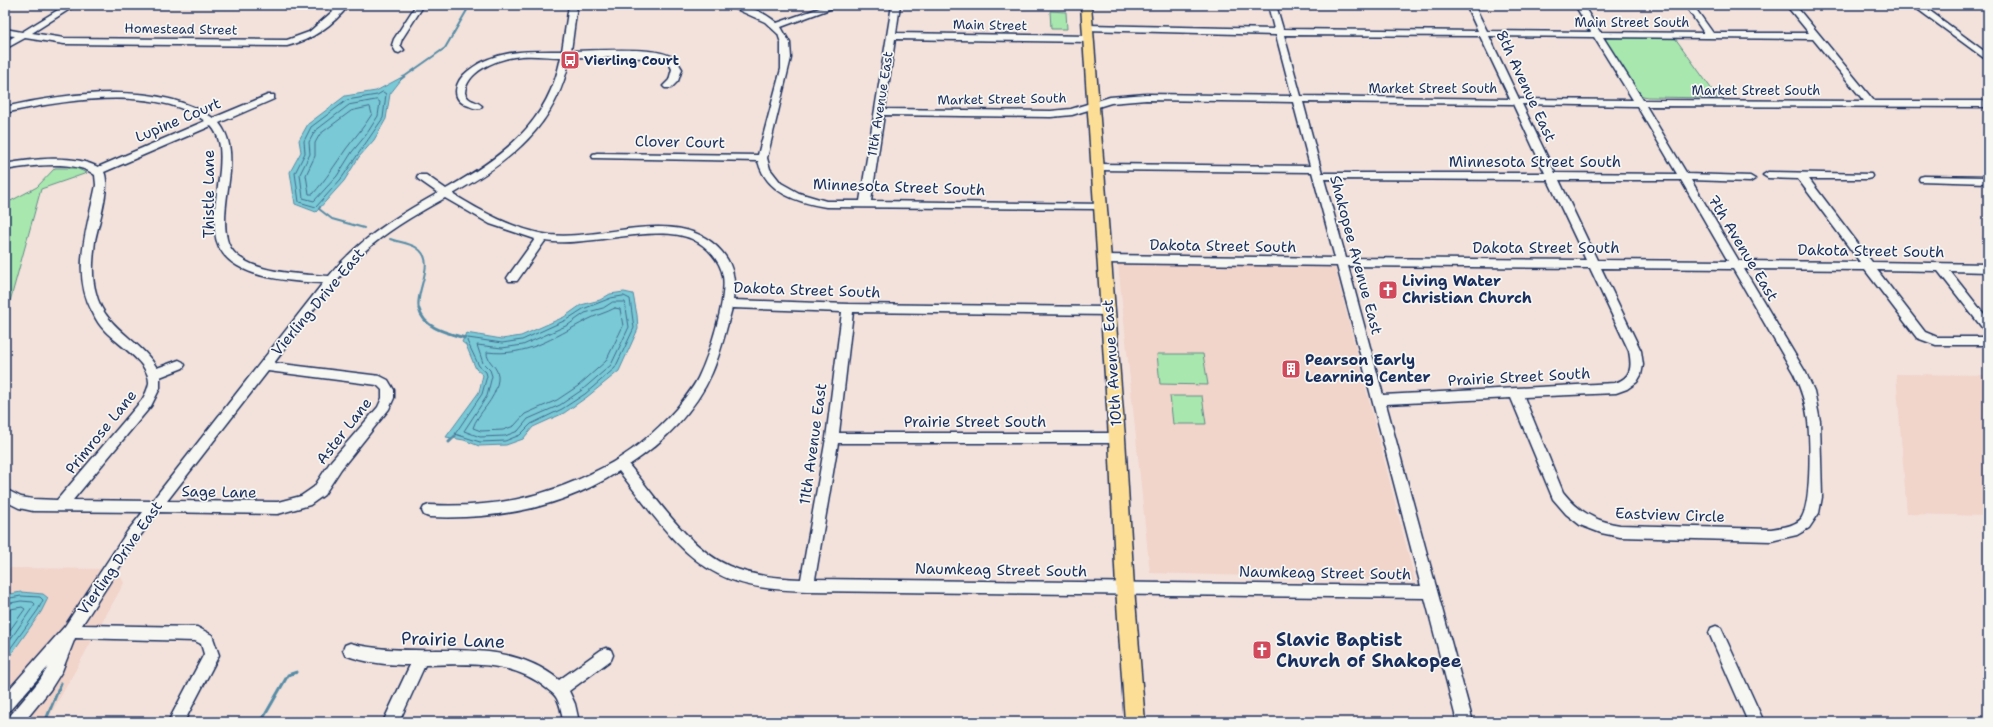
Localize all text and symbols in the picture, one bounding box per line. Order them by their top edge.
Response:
street label: Main Street South [1574,14,1690,31]
street label: Main Street [953,16,1028,34]
street label: Homestead Street [124,20,238,38]
street label: 8th Avenue East [1491,27,1561,145]
bus stop icon: Vierling Court [559,49,581,71]
street label: 11th Avenue East [863,50,897,158]
place label: Vierling Court [584,52,679,69]
street label: Market Street South [1369,80,1497,97]
street label: Market Street South [1692,82,1820,99]
street label: Market Street South [937,89,1067,109]
street label: Lupine Court [132,93,224,147]
street label: Clover Court [635,131,725,153]
street label: Thistle Lane [199,150,219,238]
street label: Minnesota Street South [1449,152,1621,172]
street label: Shakopee Avenue East [1325,173,1387,337]
street label: Minnesota Street South [812,174,986,200]
street label: 7th Avenue East [1703,191,1783,305]
street label: Dakota Street South [1149,235,1297,257]
street label: Dakota Street South [1472,238,1620,258]
street label: Dakota Street South [1797,240,1945,262]
street label: Vierling Drive East [267,244,369,360]
place label: Living Water Christian Church [1402,271,1532,308]
street label: Dakota Street South [733,277,881,303]
church icon: Living Water Christian Church [1377,279,1399,301]
street label: 10th Avenue East [1098,299,1126,427]
place label: Pearson Early Learning Center [1305,350,1431,387]
building icon: Pearson Early Learning Center [1280,358,1302,380]
street label: Prairie Street South [1447,363,1591,391]
street label: 11th Avenue East [795,382,831,506]
street label: Primrose Lane [61,386,141,478]
street label: Aster Lane [312,394,376,468]
street label: Prairie Street South [904,412,1046,432]
street label: Sage Lane [181,481,257,503]
street label: Vierling Drive East [73,497,167,619]
street label: Eastview Circle [1615,503,1725,527]
street label: Naumkeag Street South [915,558,1087,582]
street label: Naumkeag Street South [1239,561,1411,585]
street label: Prairie Lane [400,626,506,654]
place label: Slavic Baptist Church of Shakopee [1276,628,1462,673]
church icon: Slavic Baptist Church of Shakopee [1251,639,1273,661]

